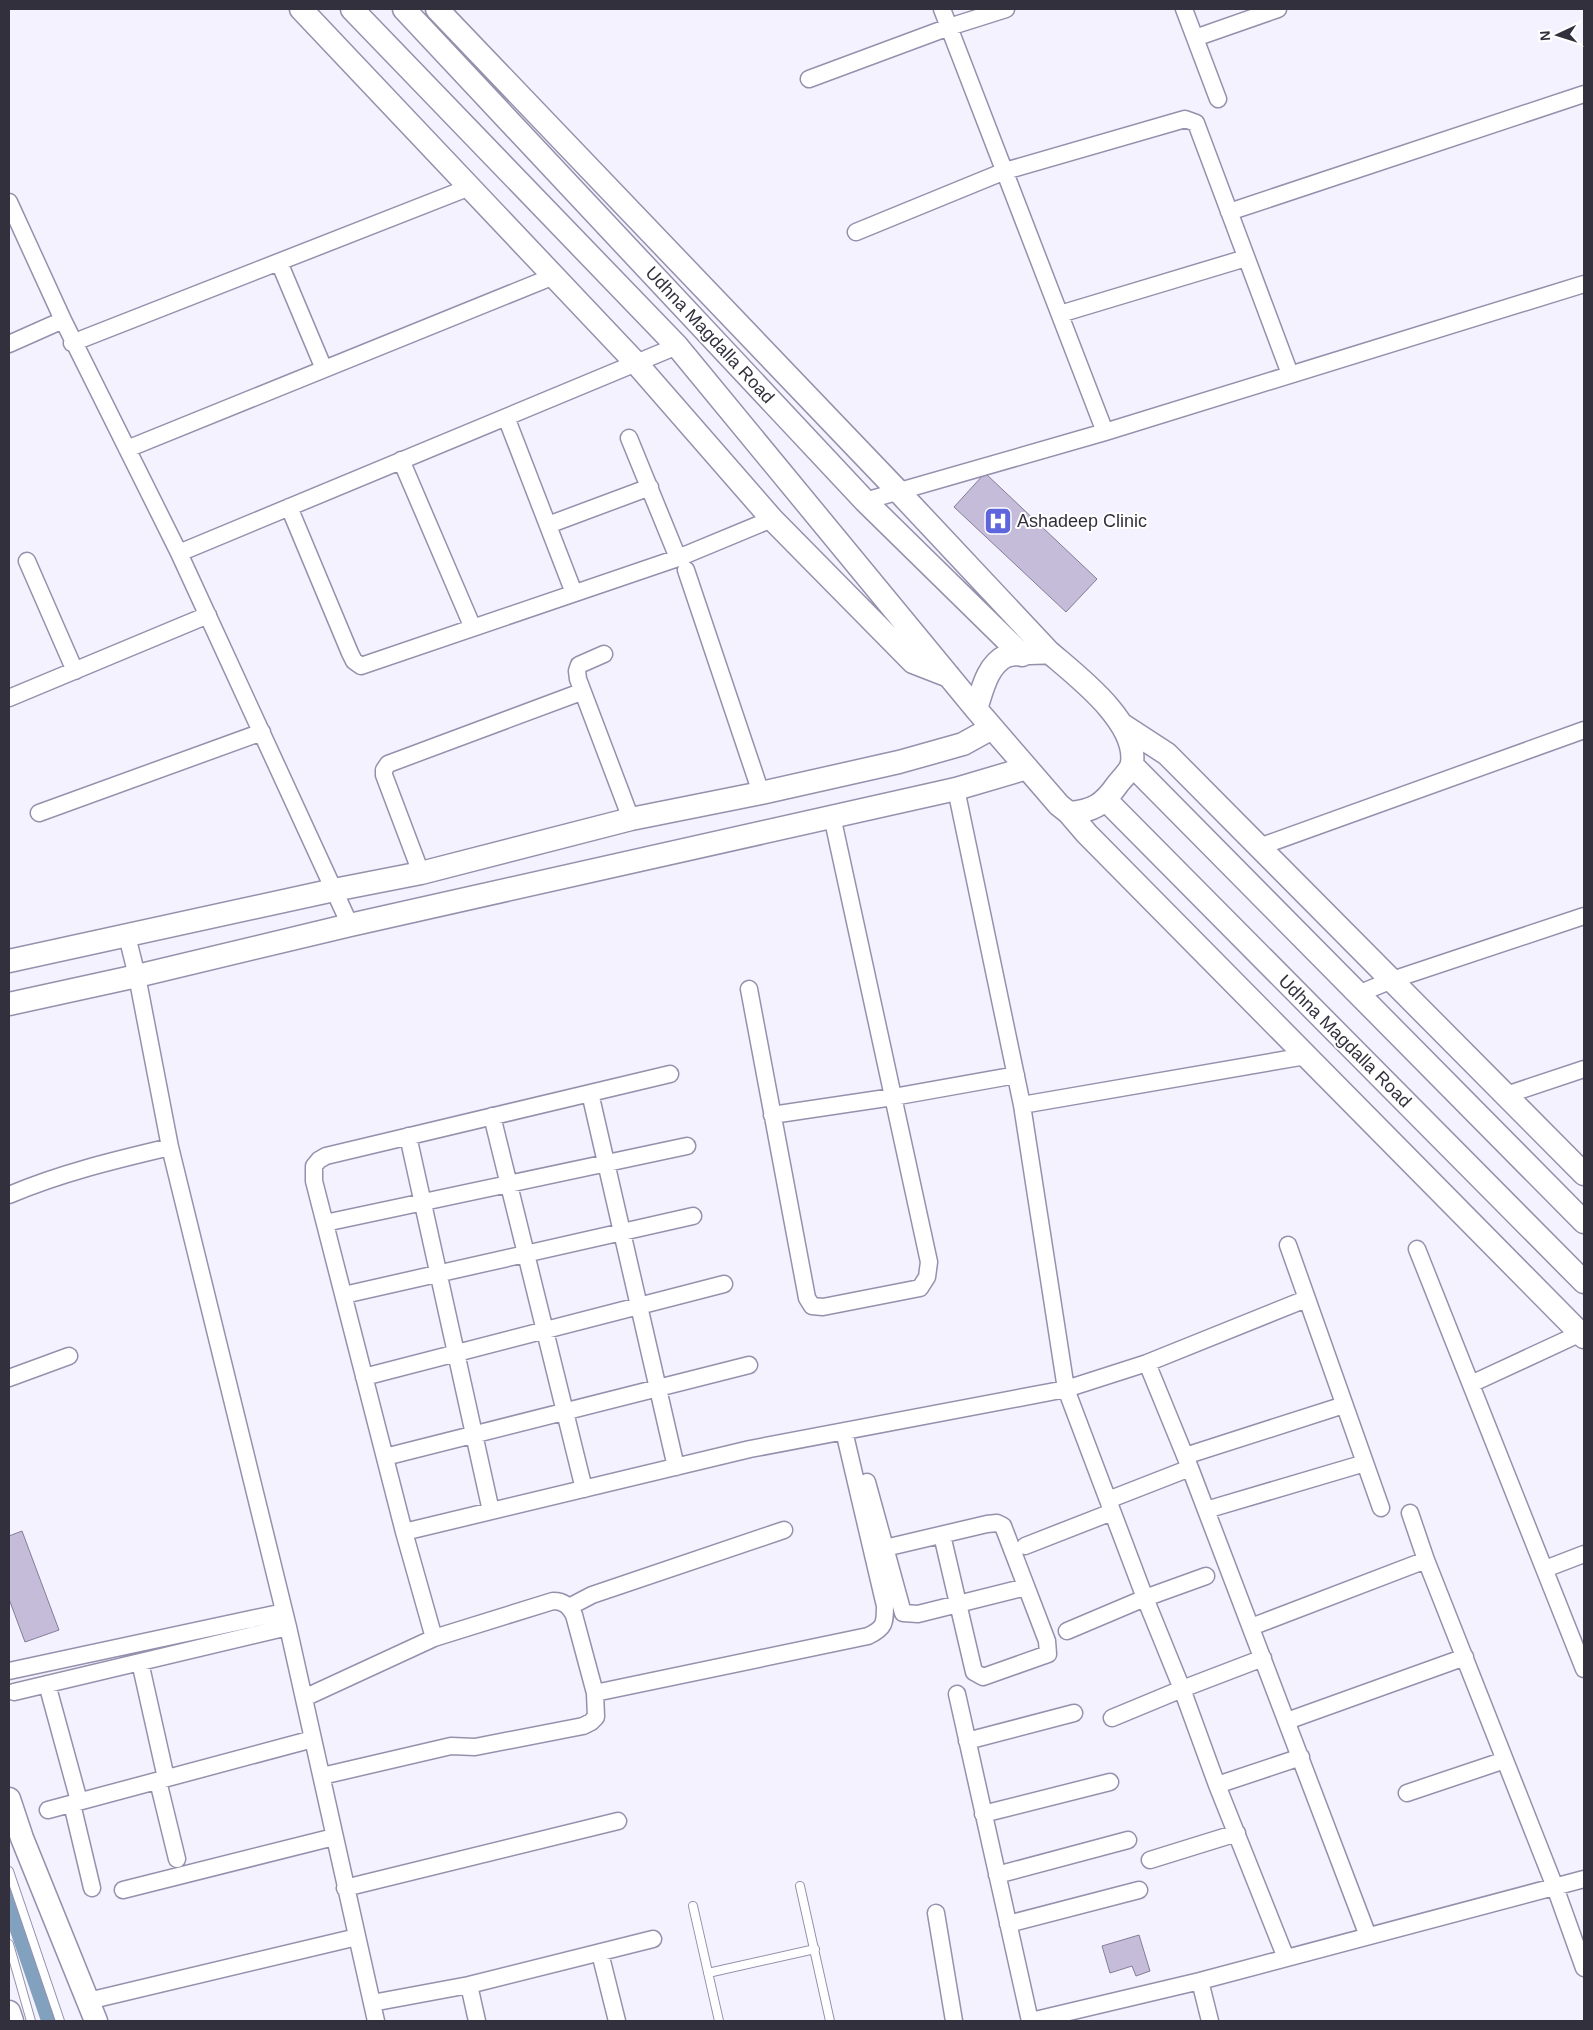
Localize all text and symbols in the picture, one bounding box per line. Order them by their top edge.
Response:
north arrow [1533,10,1583,60]
text: N [1537,30,1553,42]
street label: Udhna Magdalla Road [642,263,778,407]
hospital icon: Ashadeep Clinic [983,506,1013,536]
place label: Ashadeep Clinic [1017,511,1147,531]
street label: Udhna Magdalla Road [1275,971,1415,1111]

